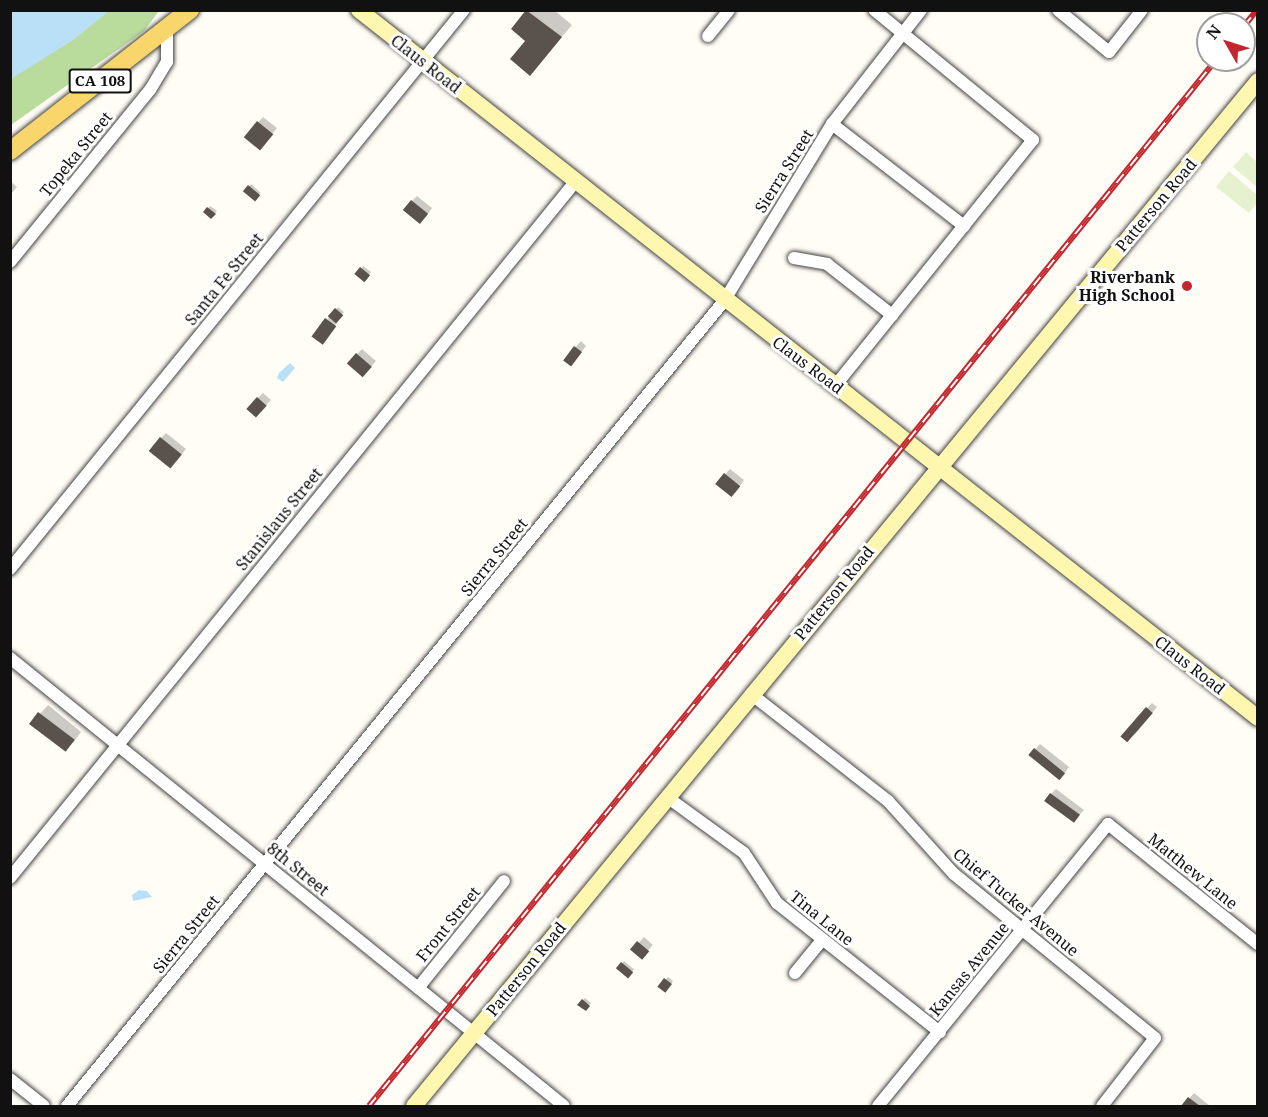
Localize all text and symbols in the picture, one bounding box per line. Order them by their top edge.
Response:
north arrow [1196,12,1256,72]
text: N [1201,20,1226,44]
street label: Claus Road [387,31,465,97]
road number: CA 108 [68,69,132,93]
street label: Topeka Street [36,108,116,200]
street label: Sierra Street [751,126,817,216]
street label: Patterson Road [1112,155,1200,255]
street label: Santa Fe Street [181,229,267,329]
place label: Riverbank High School [1079,267,1175,305]
marker: Riverbank High School [1180,279,1194,293]
street label: Claus Road [769,332,847,398]
street label: Stanislaus Street [232,464,326,574]
street label: Sierra Street [457,514,531,600]
street label: Patterson Road [790,542,878,644]
street label: Claus Road [1151,632,1229,698]
street label: Matthew Lane [1144,829,1242,913]
street label: 8th Street [263,838,333,900]
street label: Chief Tucker Avenue [949,844,1083,960]
street label: Front Street [412,883,484,965]
street label: Tina Lane [786,887,858,949]
street label: Sierra Street [149,891,223,977]
street label: Patterson Road [482,918,570,1020]
street label: Kansas Avenue [925,918,1013,1020]

